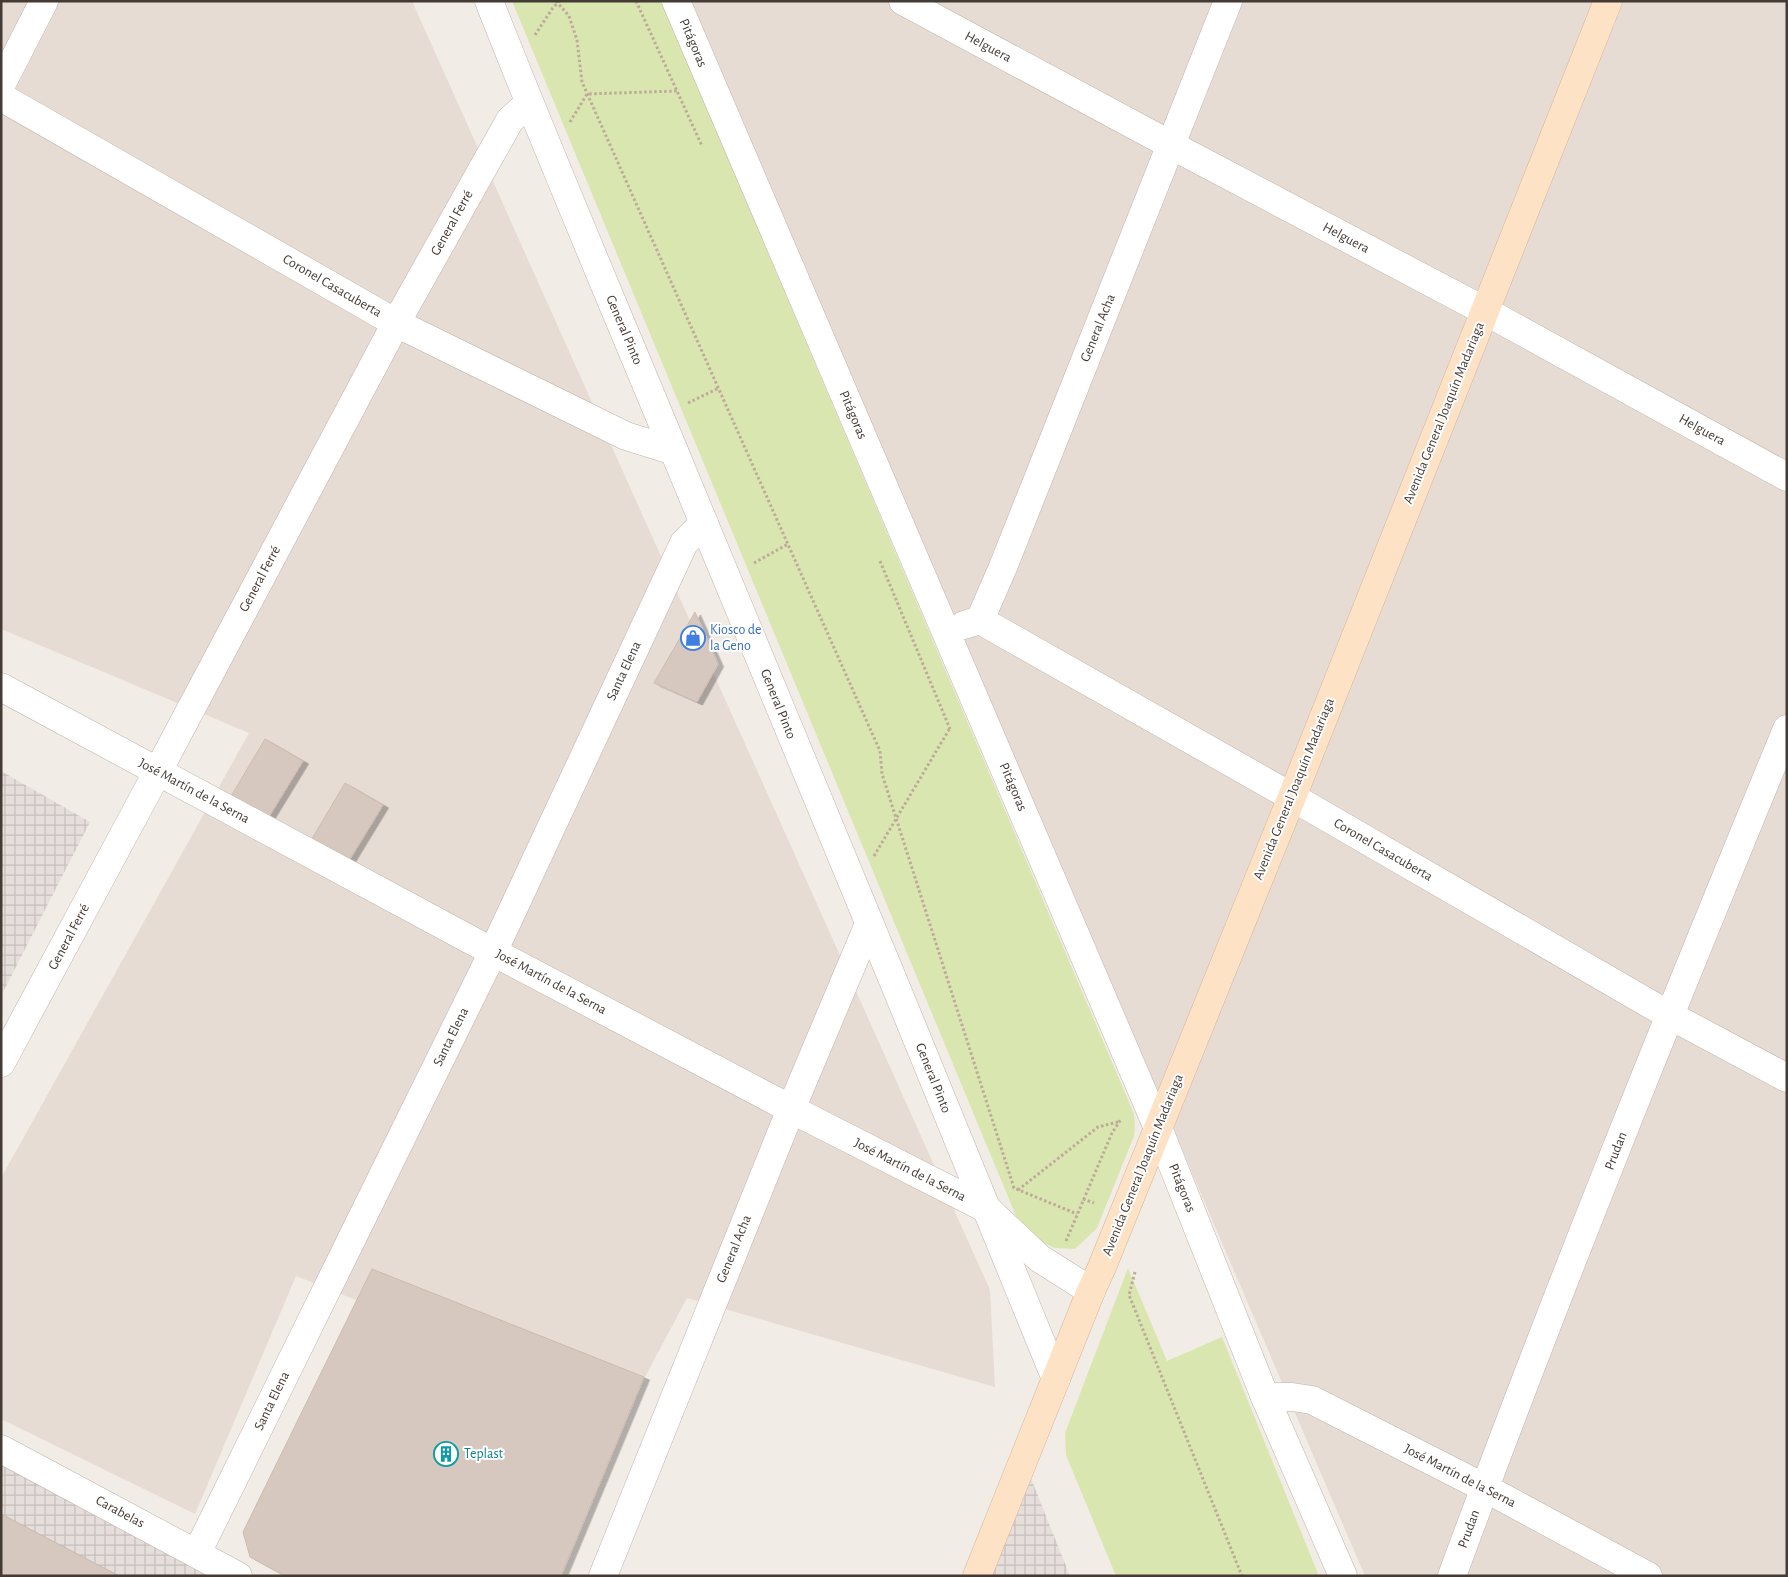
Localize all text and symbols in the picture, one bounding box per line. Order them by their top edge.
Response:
street label: Pitágoras [677,17,709,69]
street label: Helguera [962,29,1014,65]
street label: General Ferré [428,188,476,258]
street label: Helguera [1320,220,1372,256]
street label: Coronel Casacuberta [280,252,384,320]
street label: General Acha [1078,292,1118,364]
street label: General Pinto [603,293,645,367]
street label: Avenida General Joaquín Madariaga [1401,320,1487,506]
street label: Pitágoras [837,389,869,441]
street label: Helguera [1677,412,1728,449]
street label: General Ferré [237,544,283,614]
place label: Kiosco de la Geno [710,623,761,653]
shop icon: Kiosco de la Geno [680,625,706,651]
street label: Santa Elena [604,639,644,703]
street label: General Pinto [758,667,798,741]
street label: Avenida General Joaquín Madariaga [1251,696,1337,882]
street label: José Martín de la Serna [136,756,252,826]
street label: Pitágoras [997,761,1029,813]
street label: Coronel Casacuberta [1331,816,1435,884]
street label: General Ferré [46,902,92,972]
street label: José Martín de la Serna [493,947,609,1017]
street label: Santa Elena [431,1005,471,1069]
street label: General Pinto [913,1041,953,1115]
street label: Avenida General Joaquín Madariaga [1100,1072,1186,1258]
street label: Prudan [1602,1130,1630,1172]
street label: José Martín de la Serna [852,1136,969,1204]
street label: Pitágoras [1166,1162,1198,1214]
street label: General Acha [714,1213,754,1285]
street label: Santa Elena [252,1369,292,1433]
building icon: Teplast [433,1441,459,1467]
street label: José Martín de la Serna [1402,1442,1519,1510]
place label: Teplast [464,1447,504,1461]
street label: Carabelas [93,1493,147,1531]
street label: Prudan [1456,1508,1482,1550]

